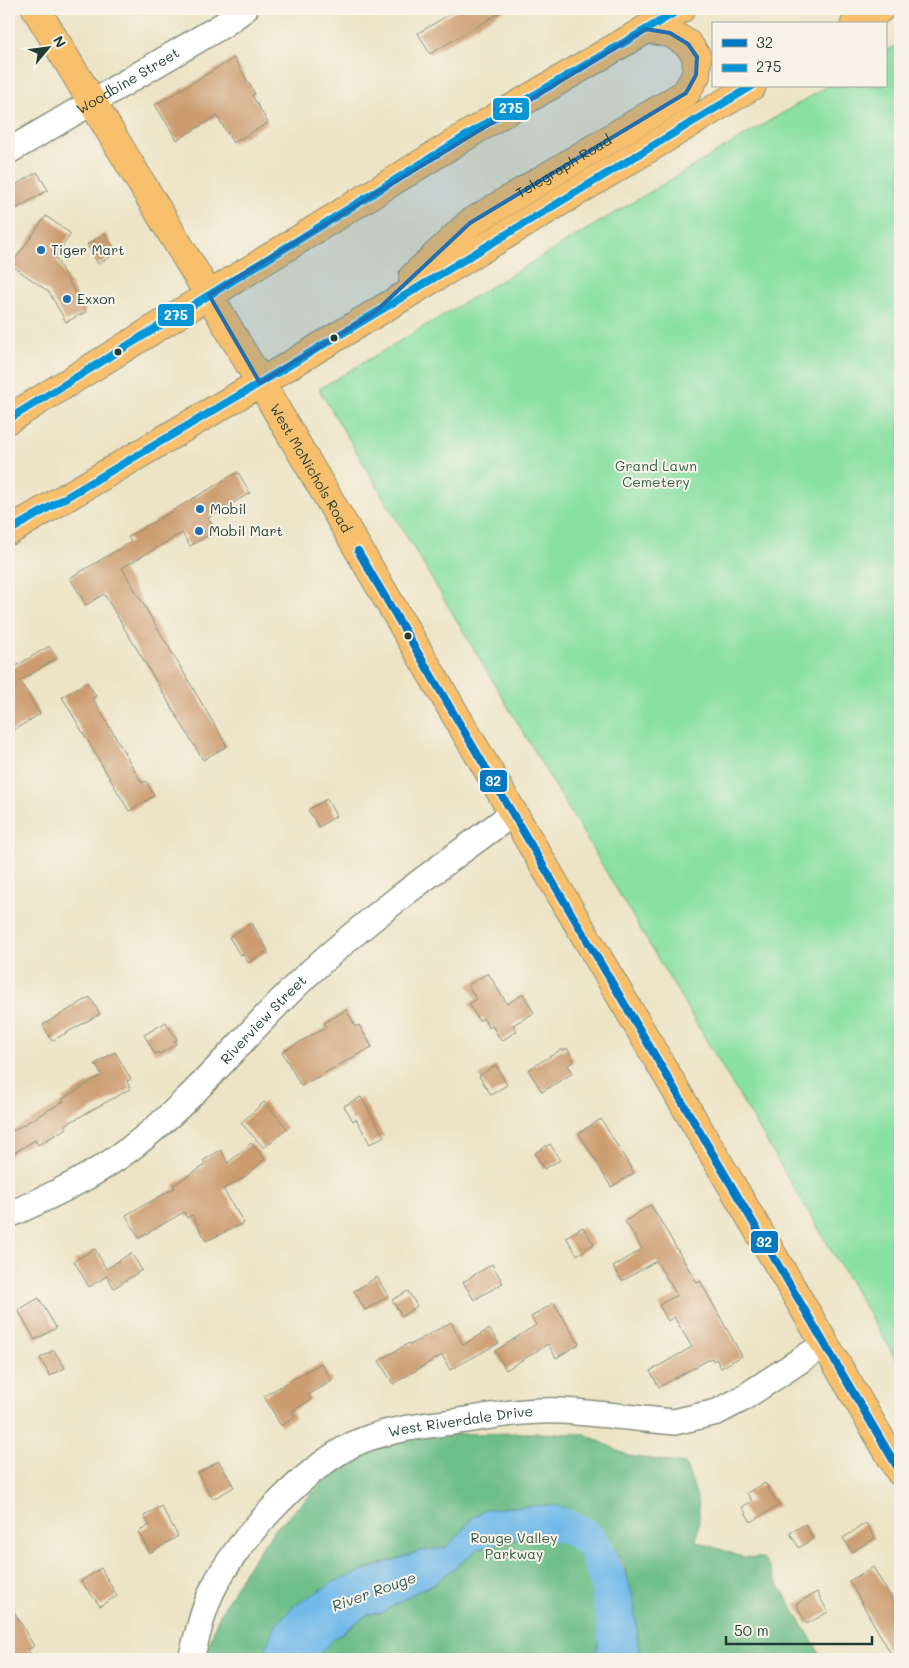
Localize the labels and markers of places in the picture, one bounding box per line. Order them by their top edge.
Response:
place label: Tiger Mart [51,240,124,259]
marker: Tiger Mart [35,244,47,256]
place label: Exxon [77,289,115,308]
marker: Exxon [61,293,73,305]
unlabelled marker [329,333,339,343]
unlabelled marker [113,347,123,357]
place label: Mobil [210,499,246,518]
marker: Mobil [194,503,206,515]
place label: Mobil Mart [209,521,283,540]
marker: Mobil Mart [193,525,205,537]
unlabelled marker [403,631,413,641]

